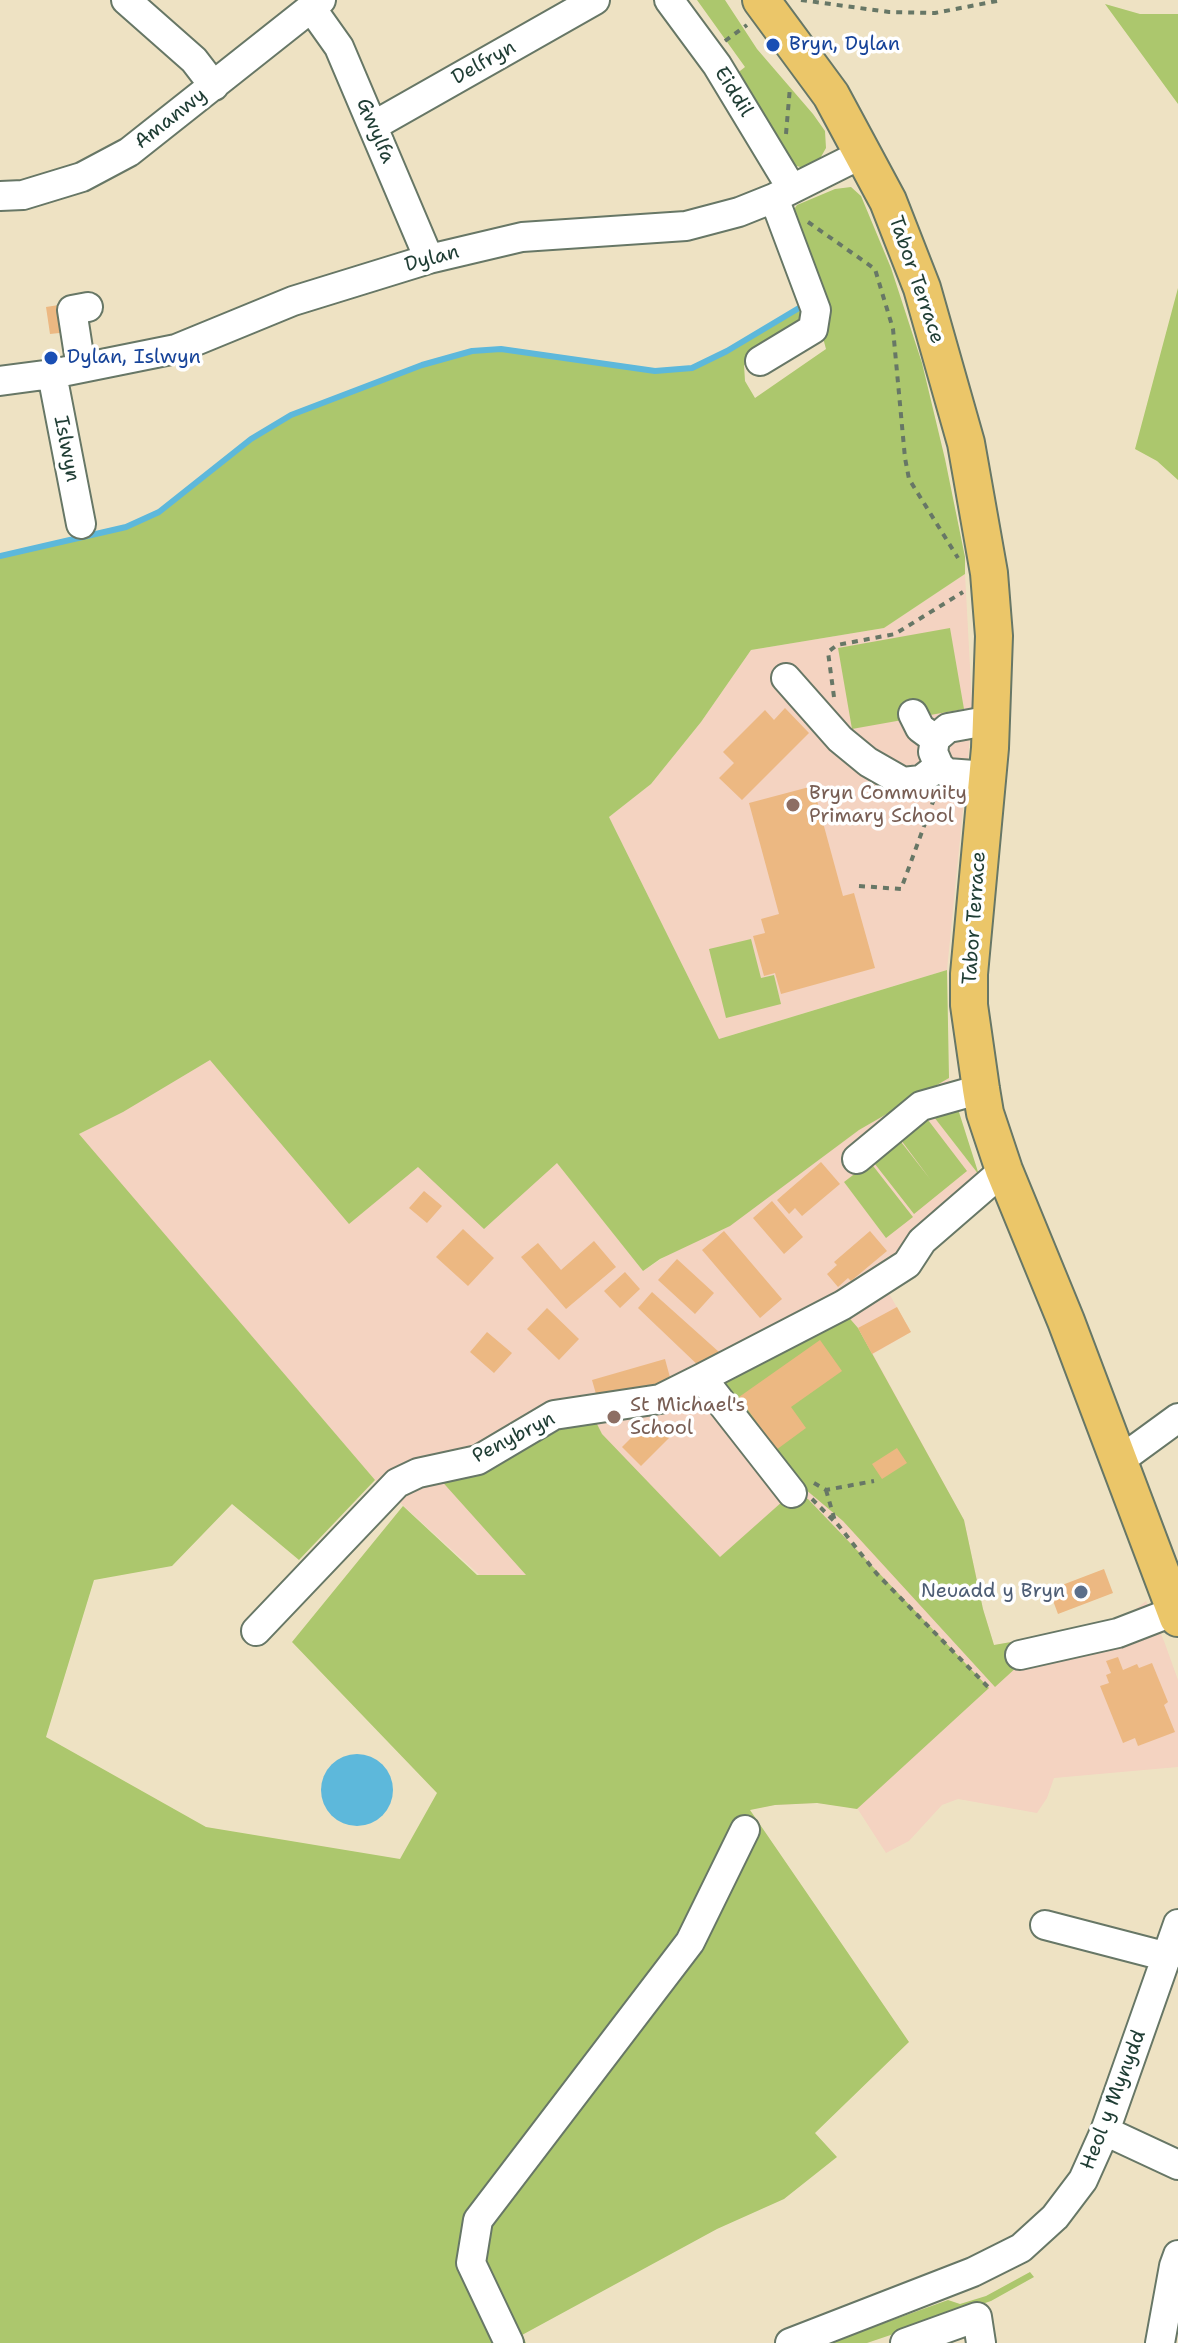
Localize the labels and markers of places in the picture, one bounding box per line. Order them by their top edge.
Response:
place label: Bryn, Dylan [789,33,900,57]
marker: Bryn, Dylan [764,36,782,54]
place label: Dylan, Islwyn [67,346,201,370]
marker: Dylan, Islwyn [42,349,60,367]
place label: Bryn Community Primary School [809,782,967,829]
marker: Bryn Community Primary School [784,796,802,814]
place label: St Michael's School [630,1394,746,1441]
marker: St Michael's School [605,1408,623,1426]
place label: Neuadd y Bryn [921,1580,1065,1604]
marker: Neuadd y Bryn [1072,1583,1090,1601]

